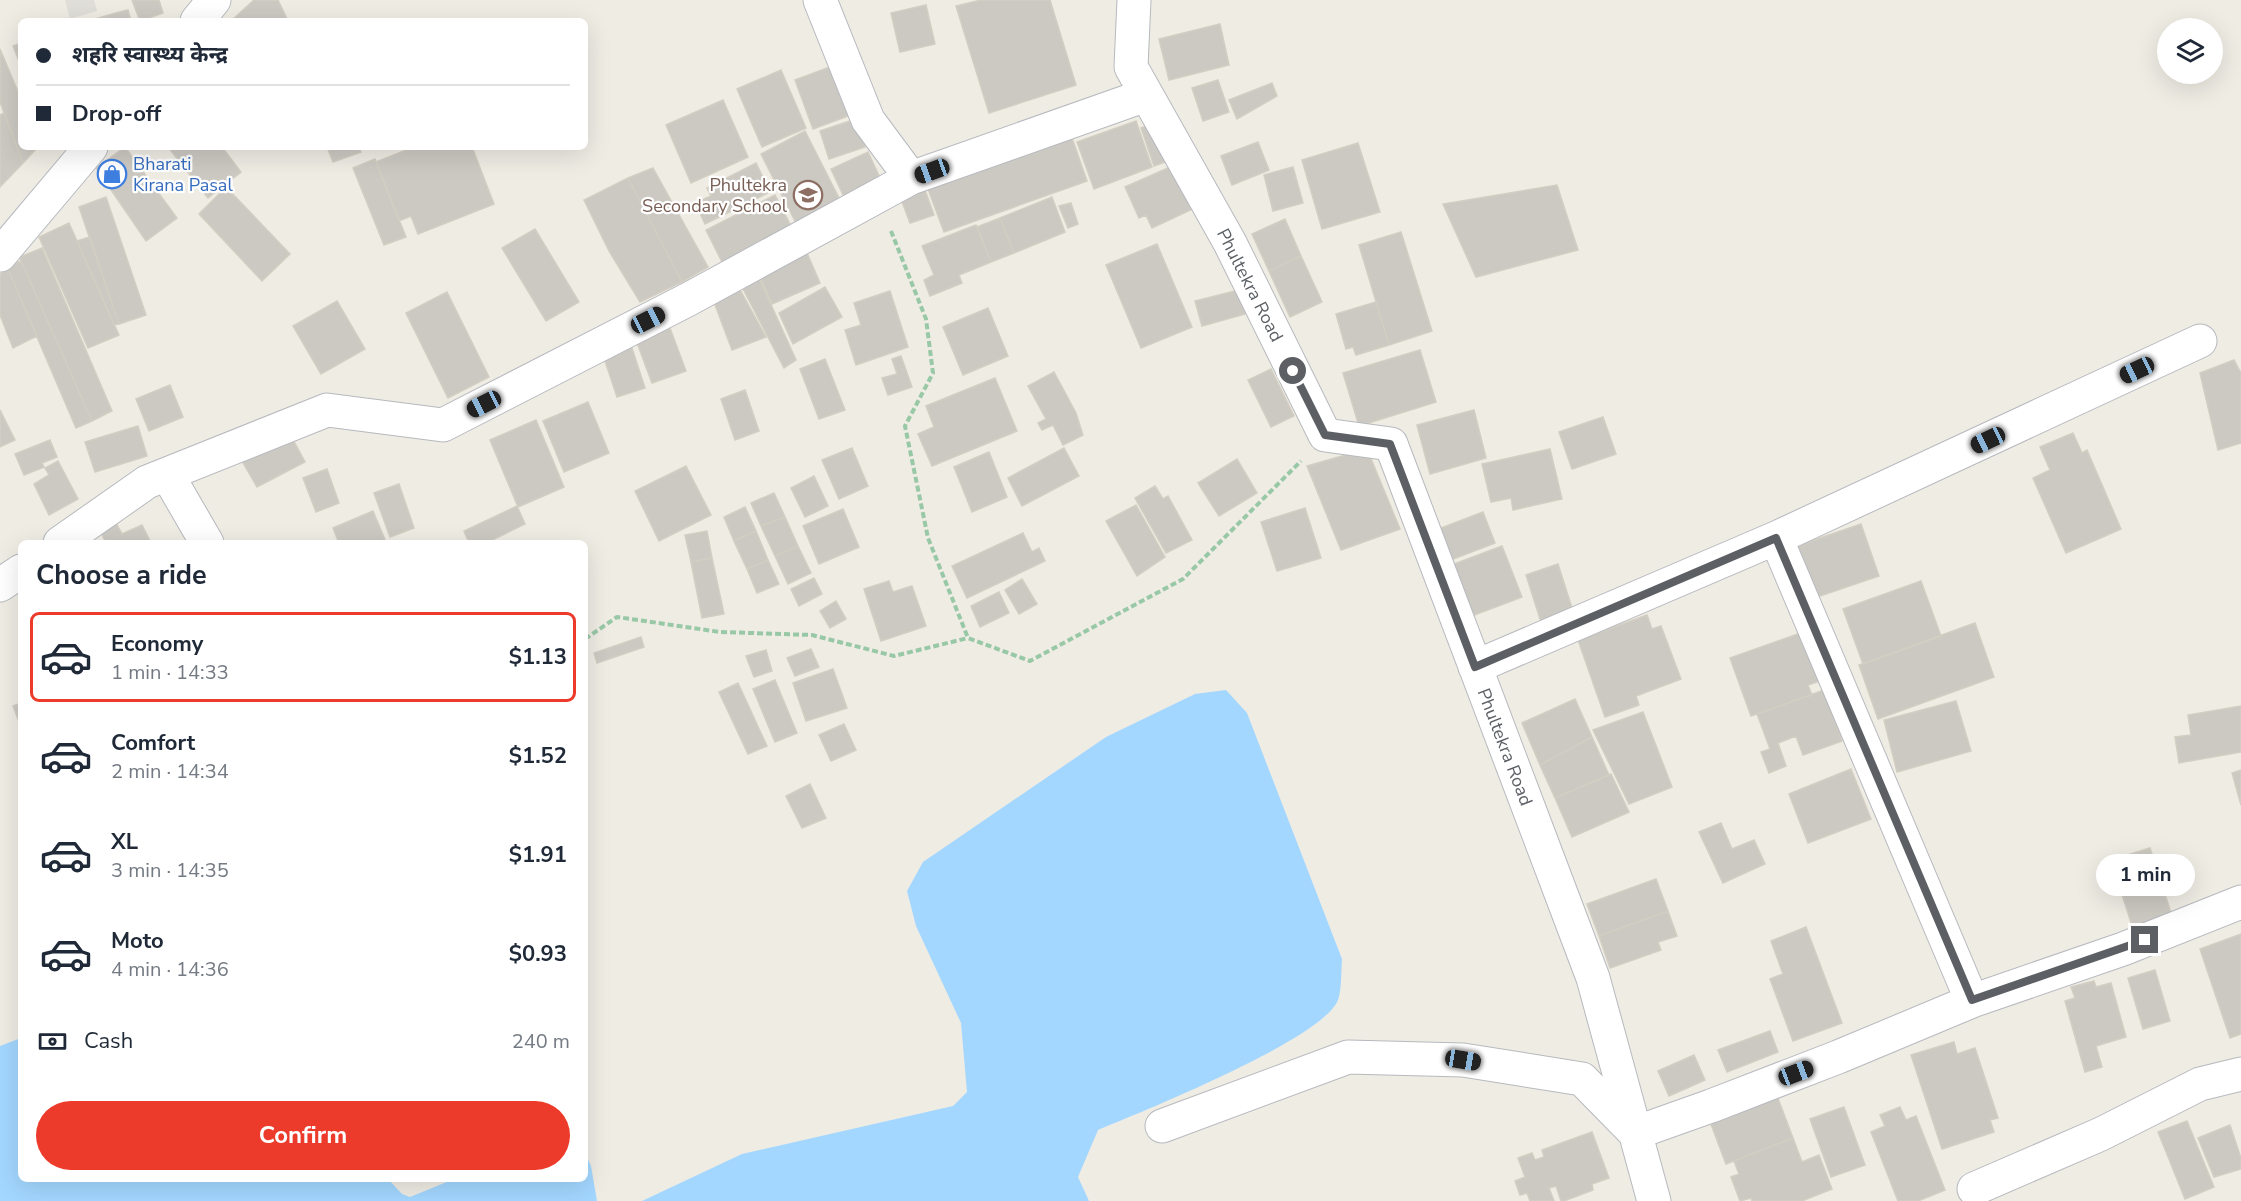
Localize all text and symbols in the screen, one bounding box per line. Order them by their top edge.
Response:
map controls [2157,18,2223,84]
button: layers [2157,18,2223,84]
text: शहरि स्वास्थ्य केन्द्र [72,40,228,70]
text: Drop-off [72,99,161,129]
place label: Bharati Kirana Pasal [133,152,233,197]
car [912,156,952,186]
shop icon: Bharati Kirana Pasal [96,158,128,190]
place label: Phultekra Secondary School [642,173,788,218]
school or university icon: Phultekra Secondary School [792,179,824,211]
street label: Phultekra Road [1211,224,1289,346]
car [628,304,668,336]
car [2117,354,2157,386]
route start [1279,357,1306,384]
car [464,388,504,420]
car [1968,424,2008,456]
text: Choose a ride [36,557,207,594]
text: Economy [111,629,203,659]
icon: car [39,630,93,684]
text: $1.13 [509,642,567,672]
text: 1 min · 14:33 [111,659,229,686]
street label: Phultekra Road [1472,685,1538,809]
text: Comfort [111,728,195,758]
icon: car [39,729,93,783]
text: $1.52 [509,741,567,771]
text: 2 min · 14:34 [111,758,229,785]
text: XL [111,827,138,857]
icon: car [39,828,93,882]
text: $1.91 [509,840,567,870]
callout: 1 min [2096,853,2194,895]
text: 3 min · 14:35 [111,857,229,884]
text: 1 min [2120,861,2171,888]
text: Moto [111,926,164,956]
route end [2131,926,2158,953]
icon: car [39,927,93,981]
text: $0.93 [509,939,567,969]
text: 4 min · 14:36 [111,956,229,983]
icon: cash [36,1025,69,1058]
text: Cash [84,1026,133,1056]
text: 240 m [512,1028,570,1055]
car [1444,1048,1482,1072]
car [1776,1058,1816,1088]
button: Confirm [36,1101,570,1170]

